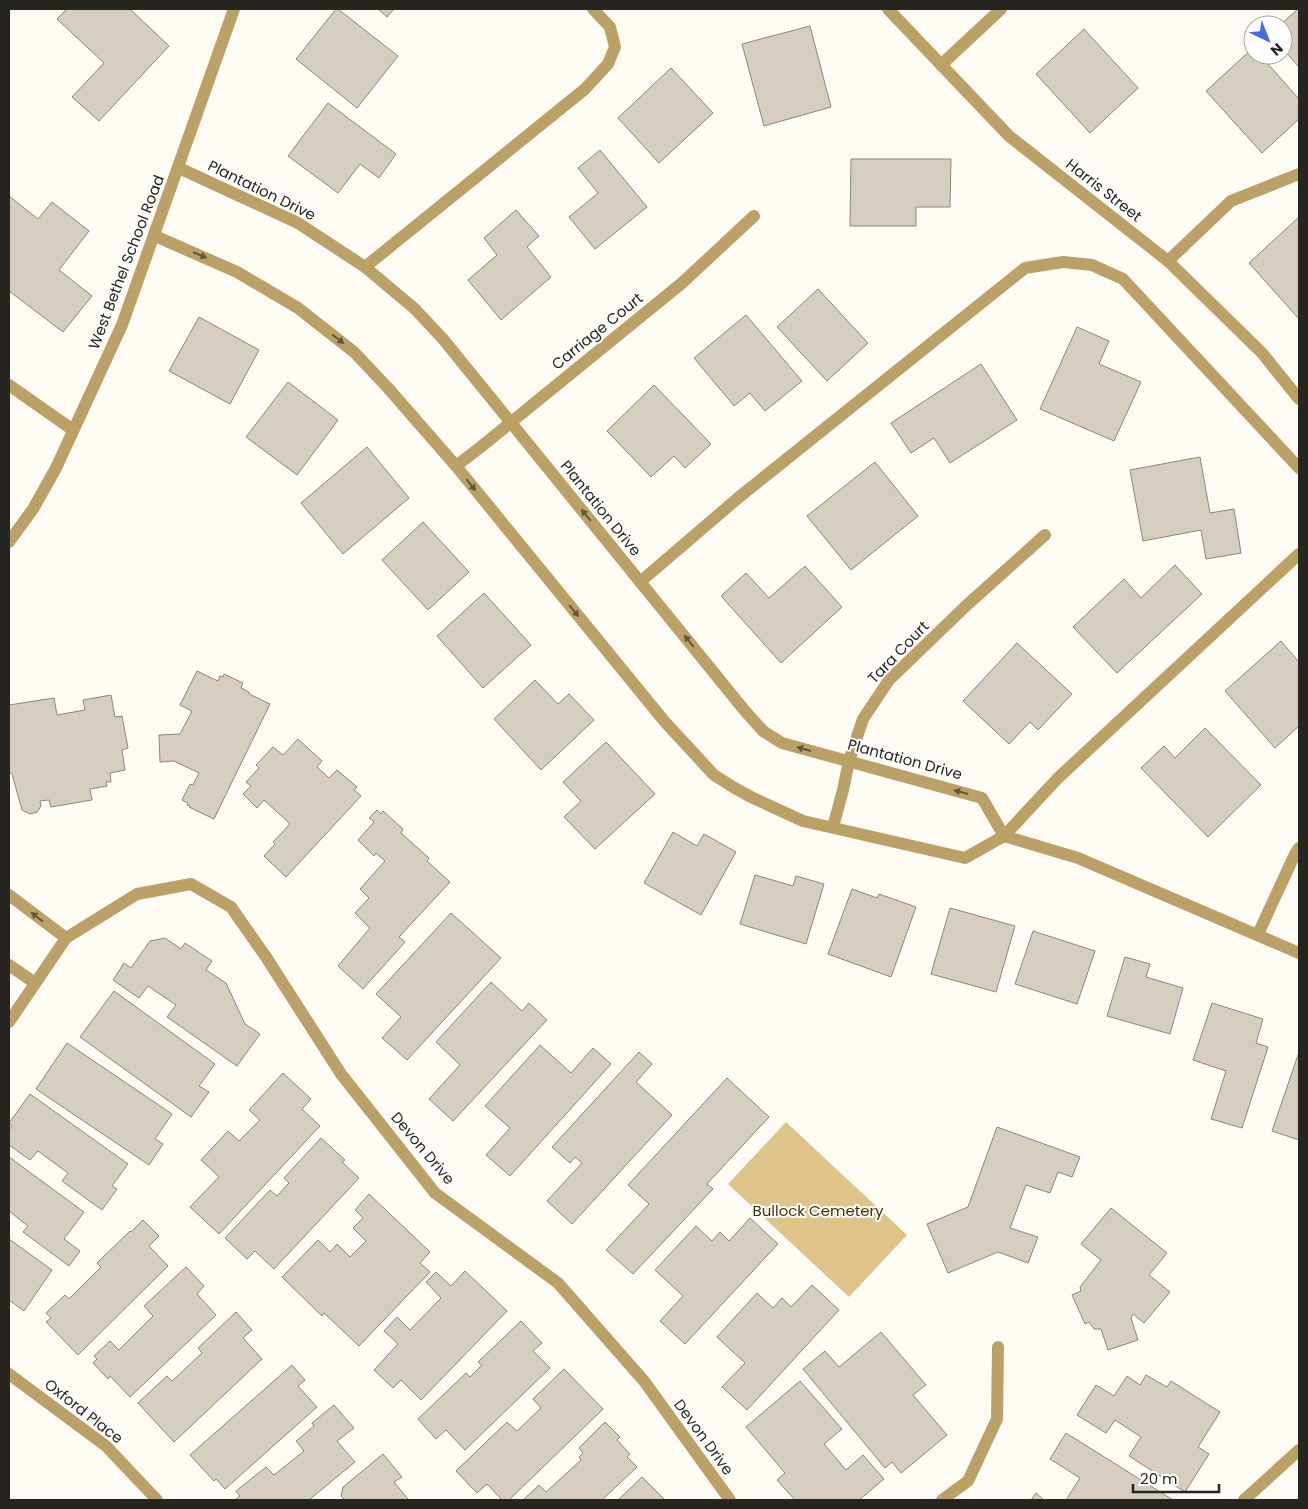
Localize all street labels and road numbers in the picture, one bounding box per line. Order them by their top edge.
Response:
street label: Harris Street [1062,154,1146,226]
street label: Plantation Drive [205,155,319,225]
street label: West Bethel School Road [83,172,169,352]
street label: Carriage Court [547,288,647,374]
street label: Plantation Drive [556,456,646,560]
street label: Tara Court [863,616,933,688]
street label: Plantation Drive [845,734,965,784]
street label: Devon Drive [386,1107,460,1189]
street label: Oxford Place [40,1374,128,1448]
street label: Devon Drive [669,1395,739,1479]

